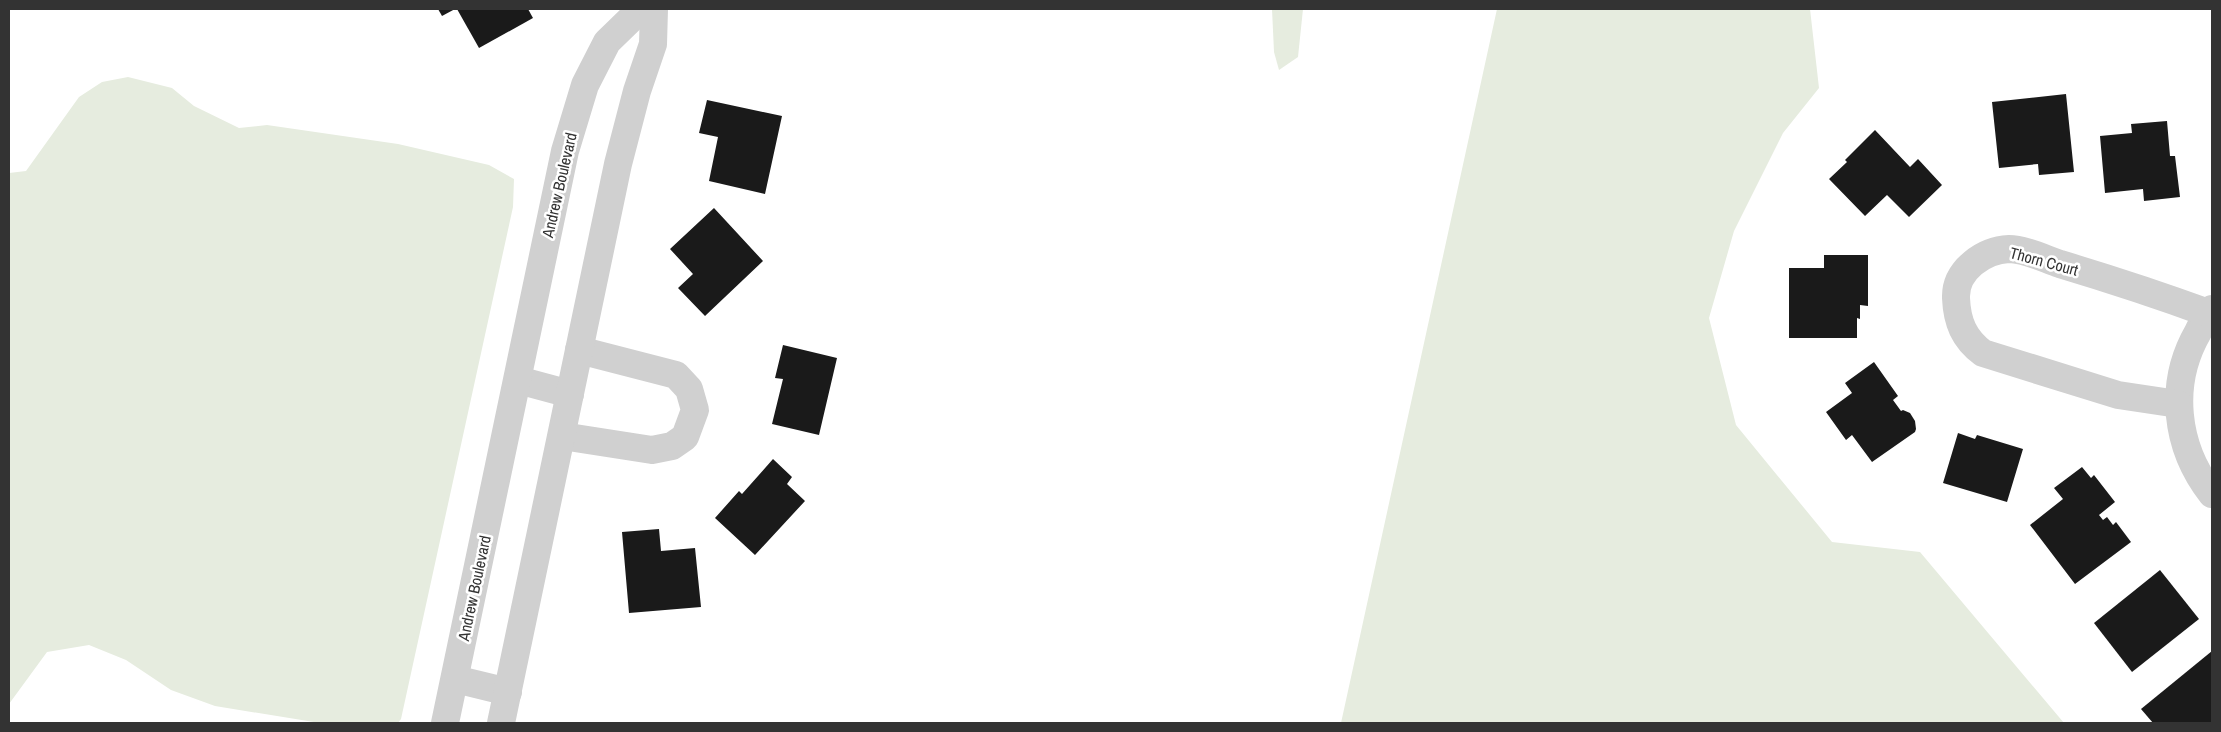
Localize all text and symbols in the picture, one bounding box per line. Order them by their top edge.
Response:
street label: Andrew Boulevard [536,130,582,241]
street label: Thorn Court [2007,241,2081,281]
street label: Andrew Boulevard [452,533,496,644]

